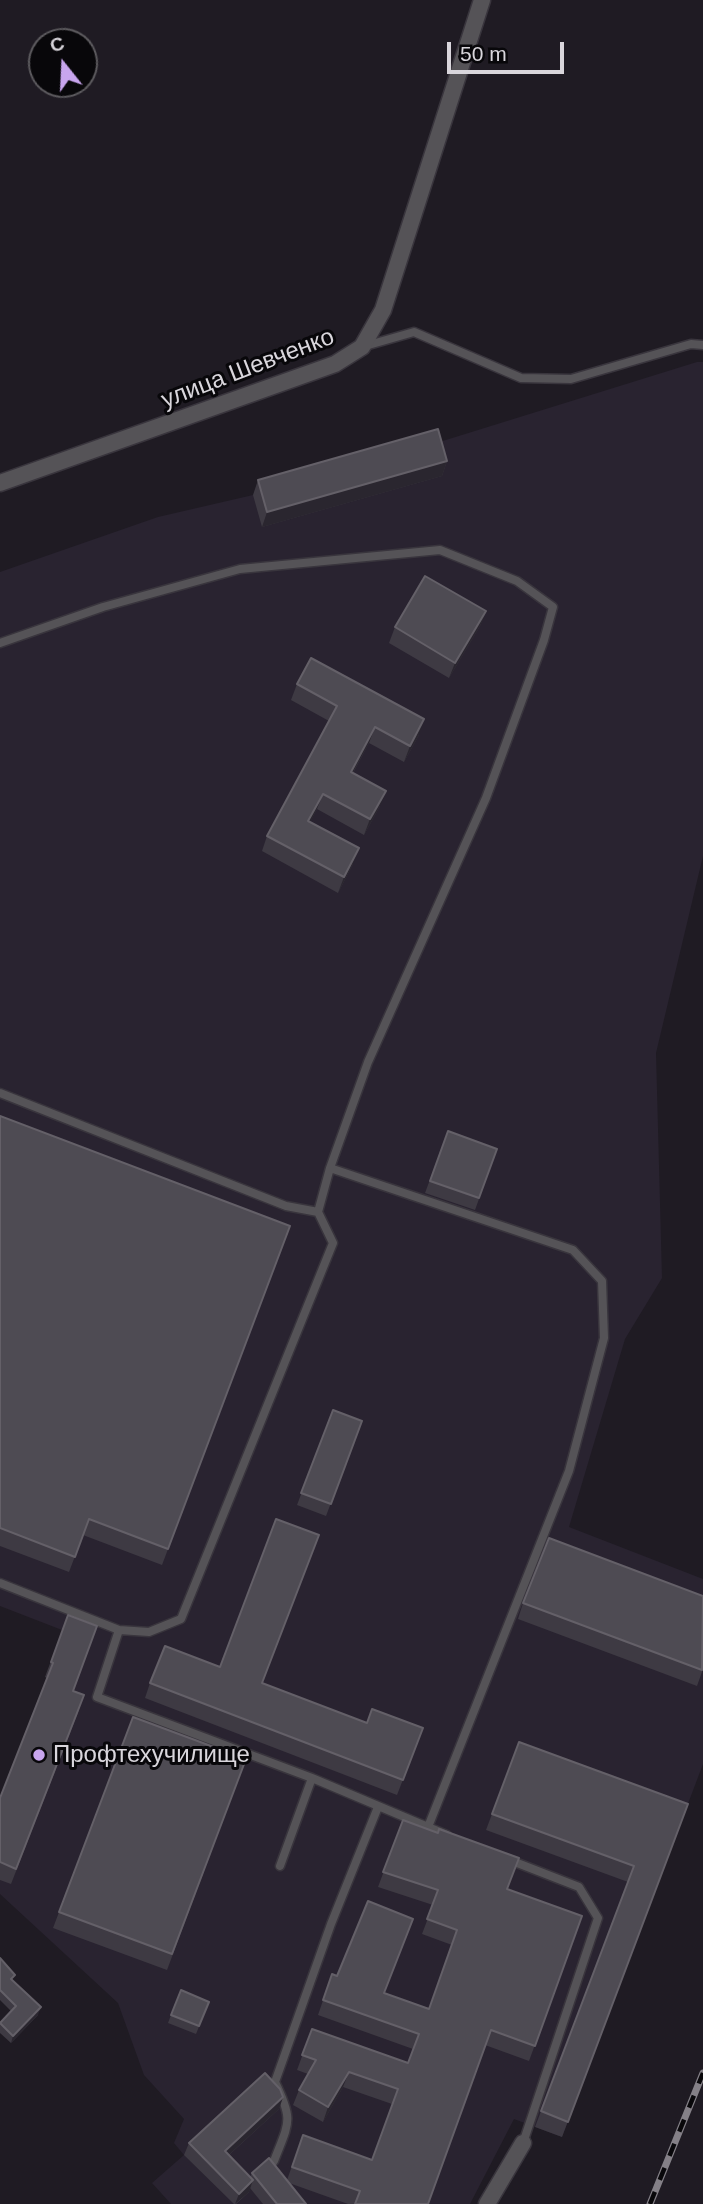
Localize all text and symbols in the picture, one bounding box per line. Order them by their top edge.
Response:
north arrow [28,28,98,98]
scale bar [451,28,568,72]
text: С [47,32,67,57]
text: 50 m [460,42,507,65]
street label: улица Шевченко [157,323,339,415]
place label: Профтехучилище [53,1741,250,1769]
marker: Профтехучилище [31,1747,47,1763]

